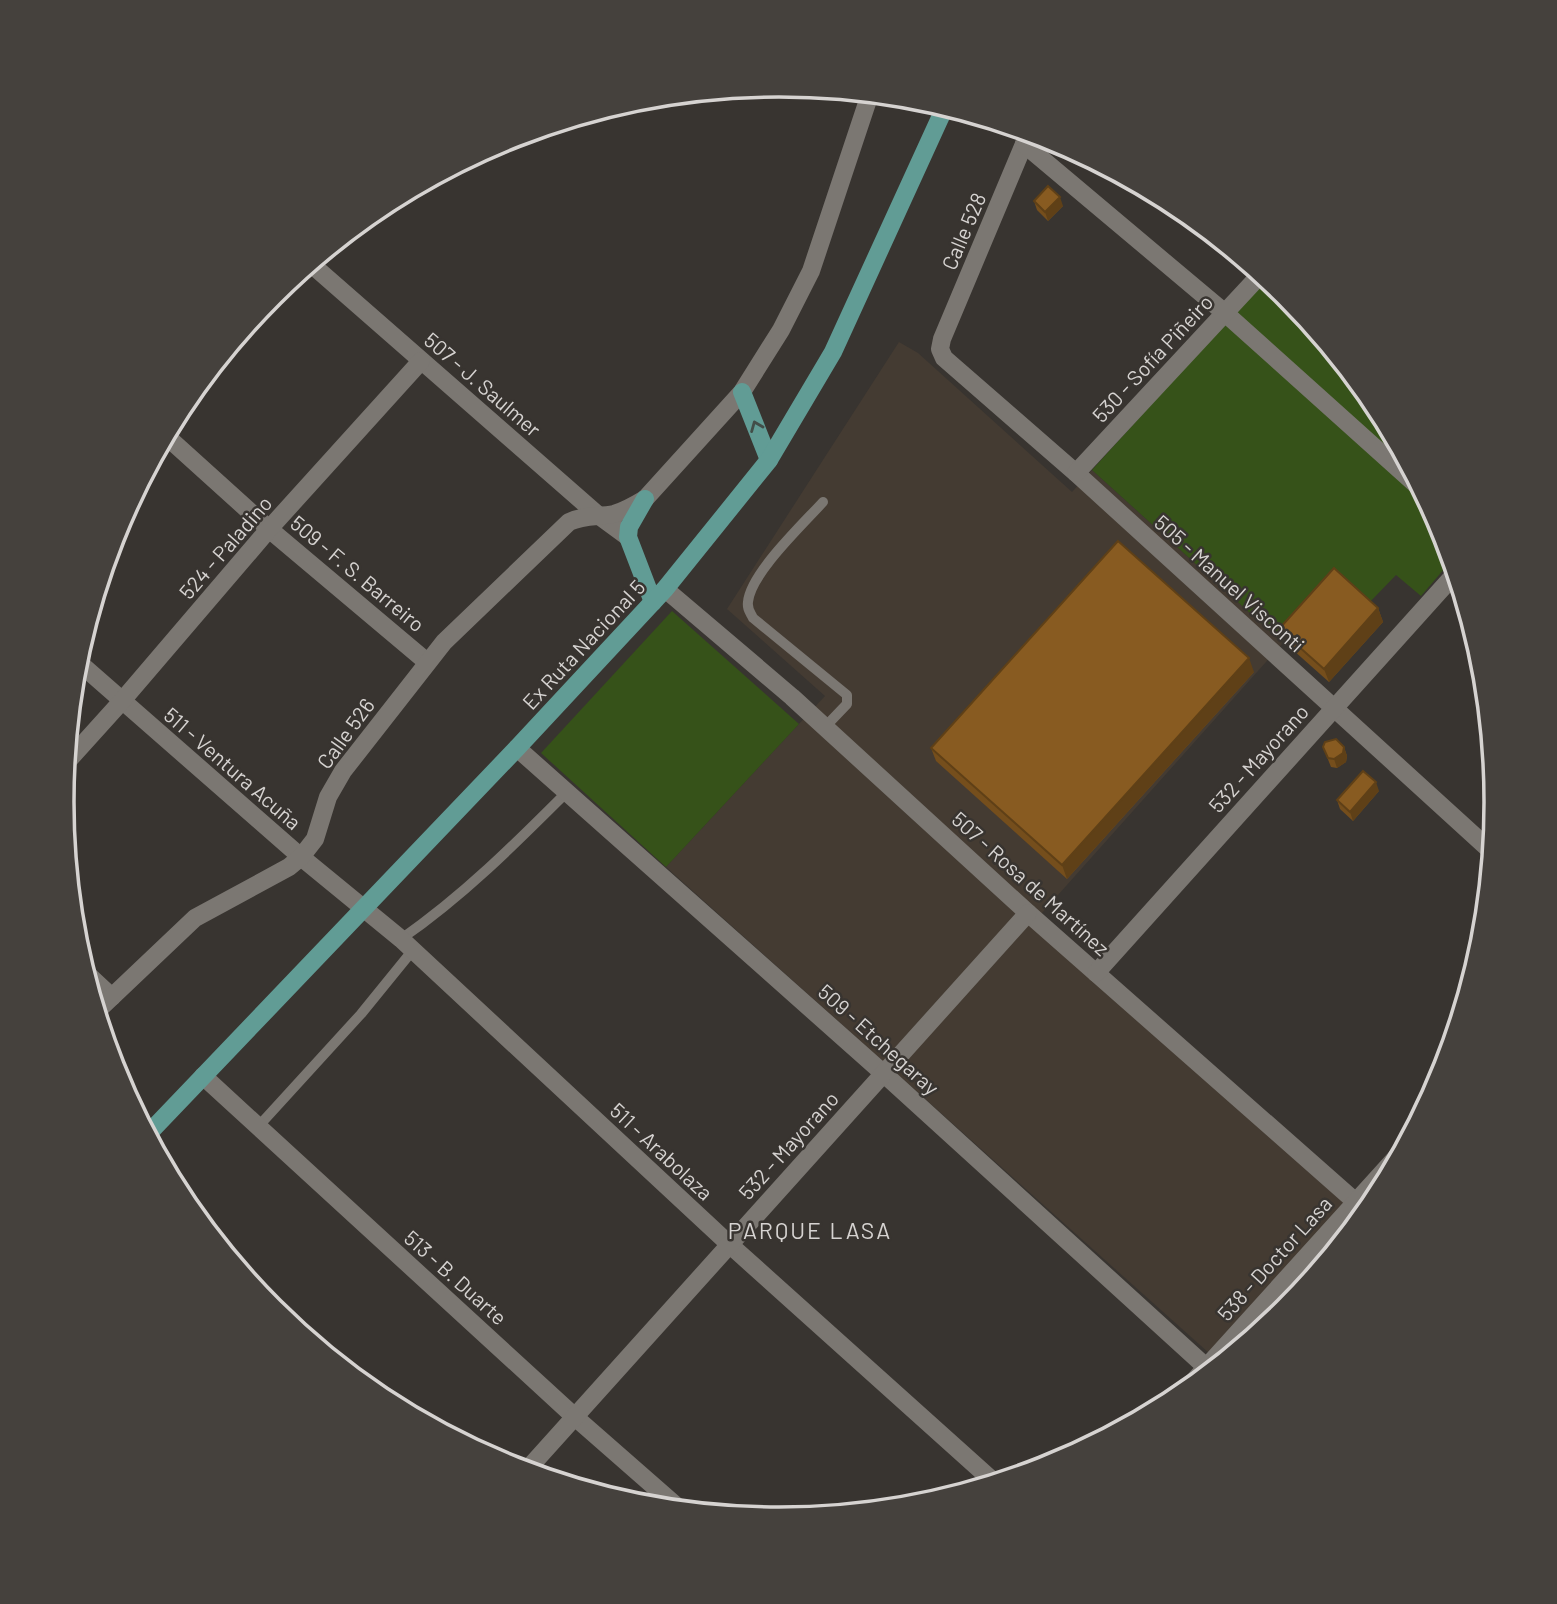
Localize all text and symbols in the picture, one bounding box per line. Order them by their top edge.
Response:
street label: Calle 528 [936,189,990,273]
street label: 530 - Sofía Piñeiro [1087,289,1217,427]
street label: 507 - J. Saulmer [420,327,547,442]
one-way arrow [750,421,764,433]
street label: 524 - Paladino [173,490,277,604]
street label: 505 - Manuel Visconti [1150,509,1310,657]
street label: 509 - F. S. Barreiro [286,510,430,636]
street label: Ex Ruta Nacional 5 [517,574,649,714]
street label: Calle 526 [311,693,379,773]
street label: 532 - Mayorano [1203,699,1313,817]
street label: 511 - Ventura Acuña [159,702,307,834]
street label: 507 - Rosa de Martínez [947,806,1115,960]
street label: 509 - Etchegaray [814,978,945,1100]
street label: 532 - Mayorano [733,1086,843,1204]
street label: 511 - Arabolaza [606,1097,718,1205]
street label: 538 - Doctor Lasa [1212,1191,1336,1325]
district label: PARQUE LASA [728,1216,892,1244]
street label: 513 - B. Duarte [400,1225,512,1329]

